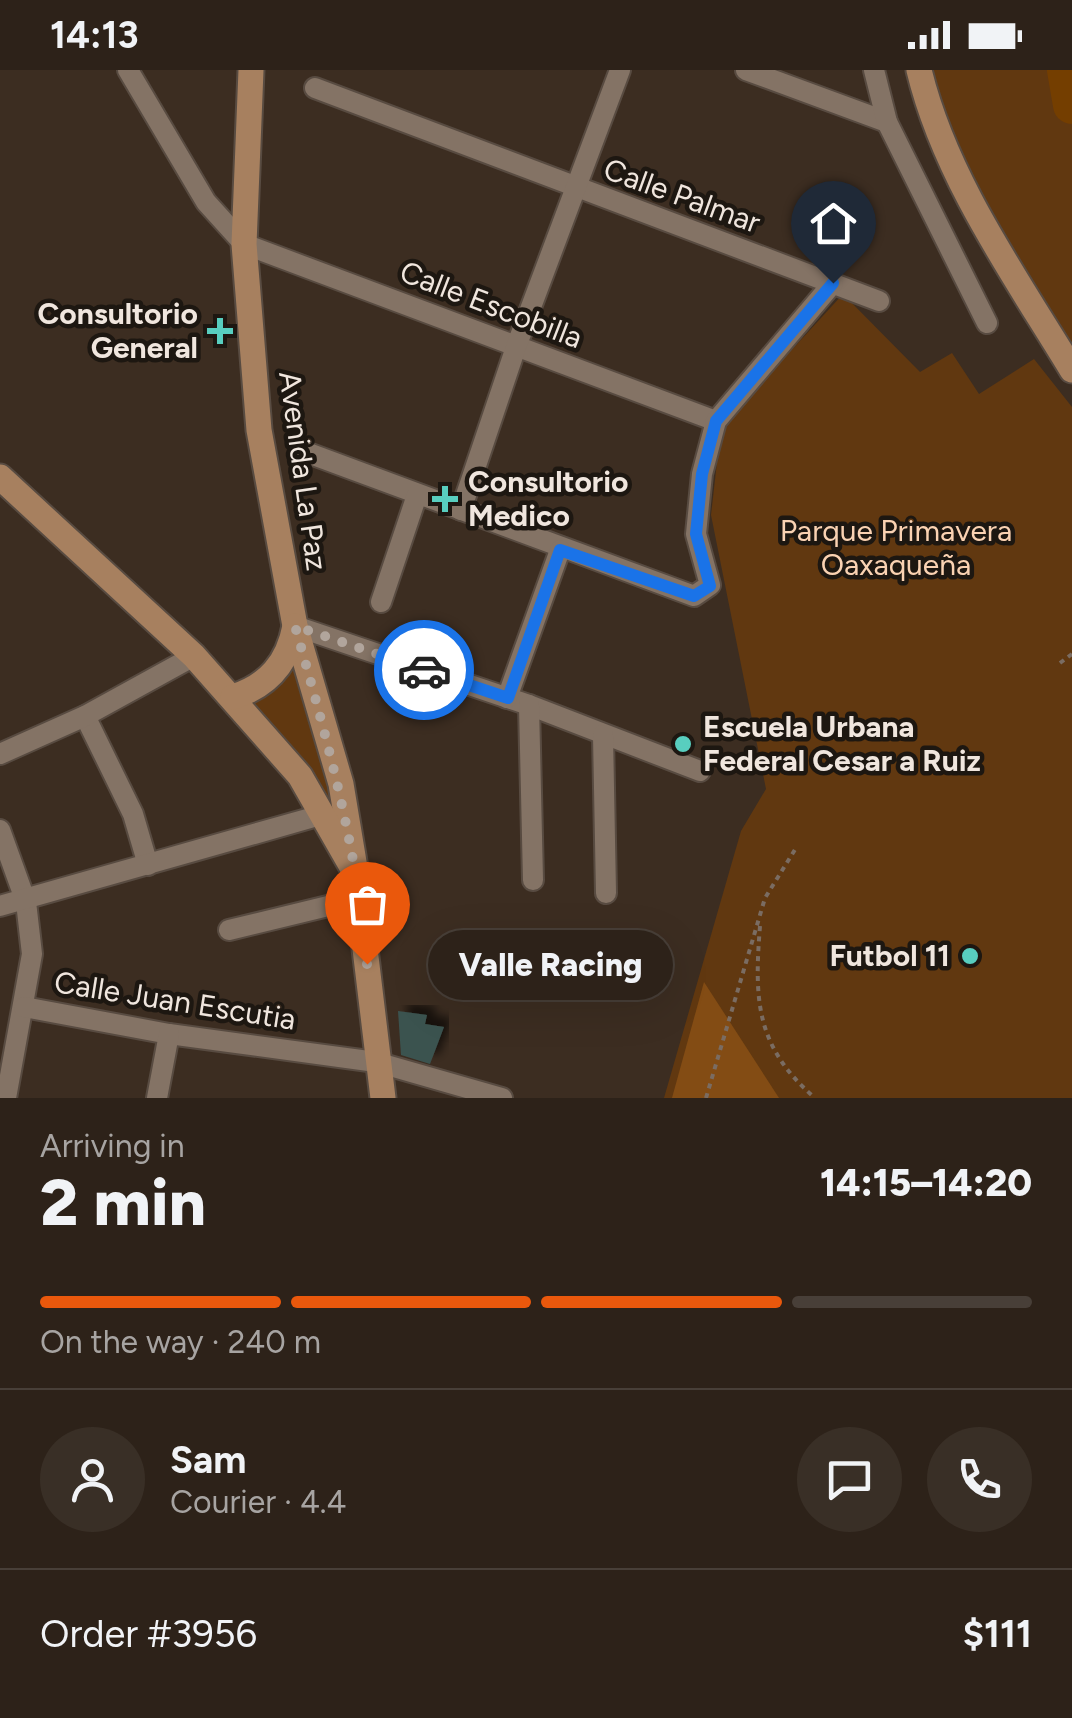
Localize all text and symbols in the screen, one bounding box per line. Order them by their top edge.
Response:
text: 14:13 [50,12,139,58]
street label: Calle Palmar [599,150,765,241]
pin [791,181,876,284]
icon: home [806,196,861,251]
street label: Calle Escobilla [395,253,588,356]
place label: Consultorio General [38,295,198,366]
marker: Consultorio General [207,318,233,344]
street label: Avenida La Paz [271,369,336,573]
place label: Consultorio Medico [468,463,629,534]
marker: Consultorio Medico [432,486,458,512]
park label: Parque Primavera Oaxaqueña [780,512,1012,583]
courier [374,620,474,720]
icon: car [397,643,452,698]
place label: Escuela Urbana Federal Cesar a Ruiz [703,708,981,779]
marker: Escuela Urbana Federal Cesar a Ruiz [672,733,694,755]
pin [325,862,410,965]
icon: bag [340,877,395,932]
callout: Valle Racing [427,929,672,999]
place label: Futbol 11 [829,937,950,974]
marker: Futbol 11 [959,945,981,967]
text: Valle Racing [459,946,642,984]
street label: Calle Juan Escutia [52,963,298,1038]
text: Arriving in [40,1127,185,1165]
text: 14:15–14:20 [820,1160,1032,1206]
text: 2 min [40,1163,206,1241]
text: On the way · 240 m [40,1323,321,1361]
button: person [40,1427,145,1532]
button: chat [797,1427,902,1532]
button: phone [927,1427,1032,1532]
text: Sam [170,1437,246,1483]
text: Courier · 4.4 [170,1483,346,1521]
text: Order #3956 [40,1611,257,1657]
text: $111 [963,1611,1032,1657]

